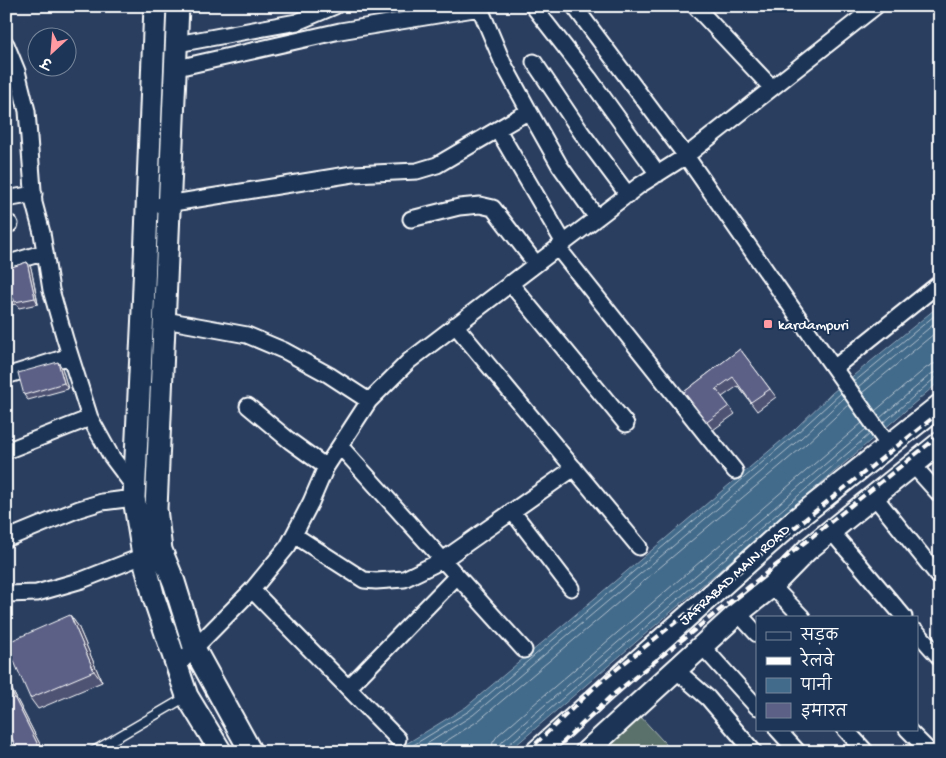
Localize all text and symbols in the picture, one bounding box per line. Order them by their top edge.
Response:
north arrow [28,28,78,78]
text: उ [38,51,57,72]
place label: kardampuri [778,317,849,335]
marker: kardampuri [762,318,774,330]
street label: JAFRABAD MAIN ROAD [676,521,795,630]
legend [756,616,918,730]
text: सड़क [800,628,839,646]
text: रेलवे [799,647,835,672]
text: पानी [800,673,833,696]
text: इमारत [801,703,848,722]

